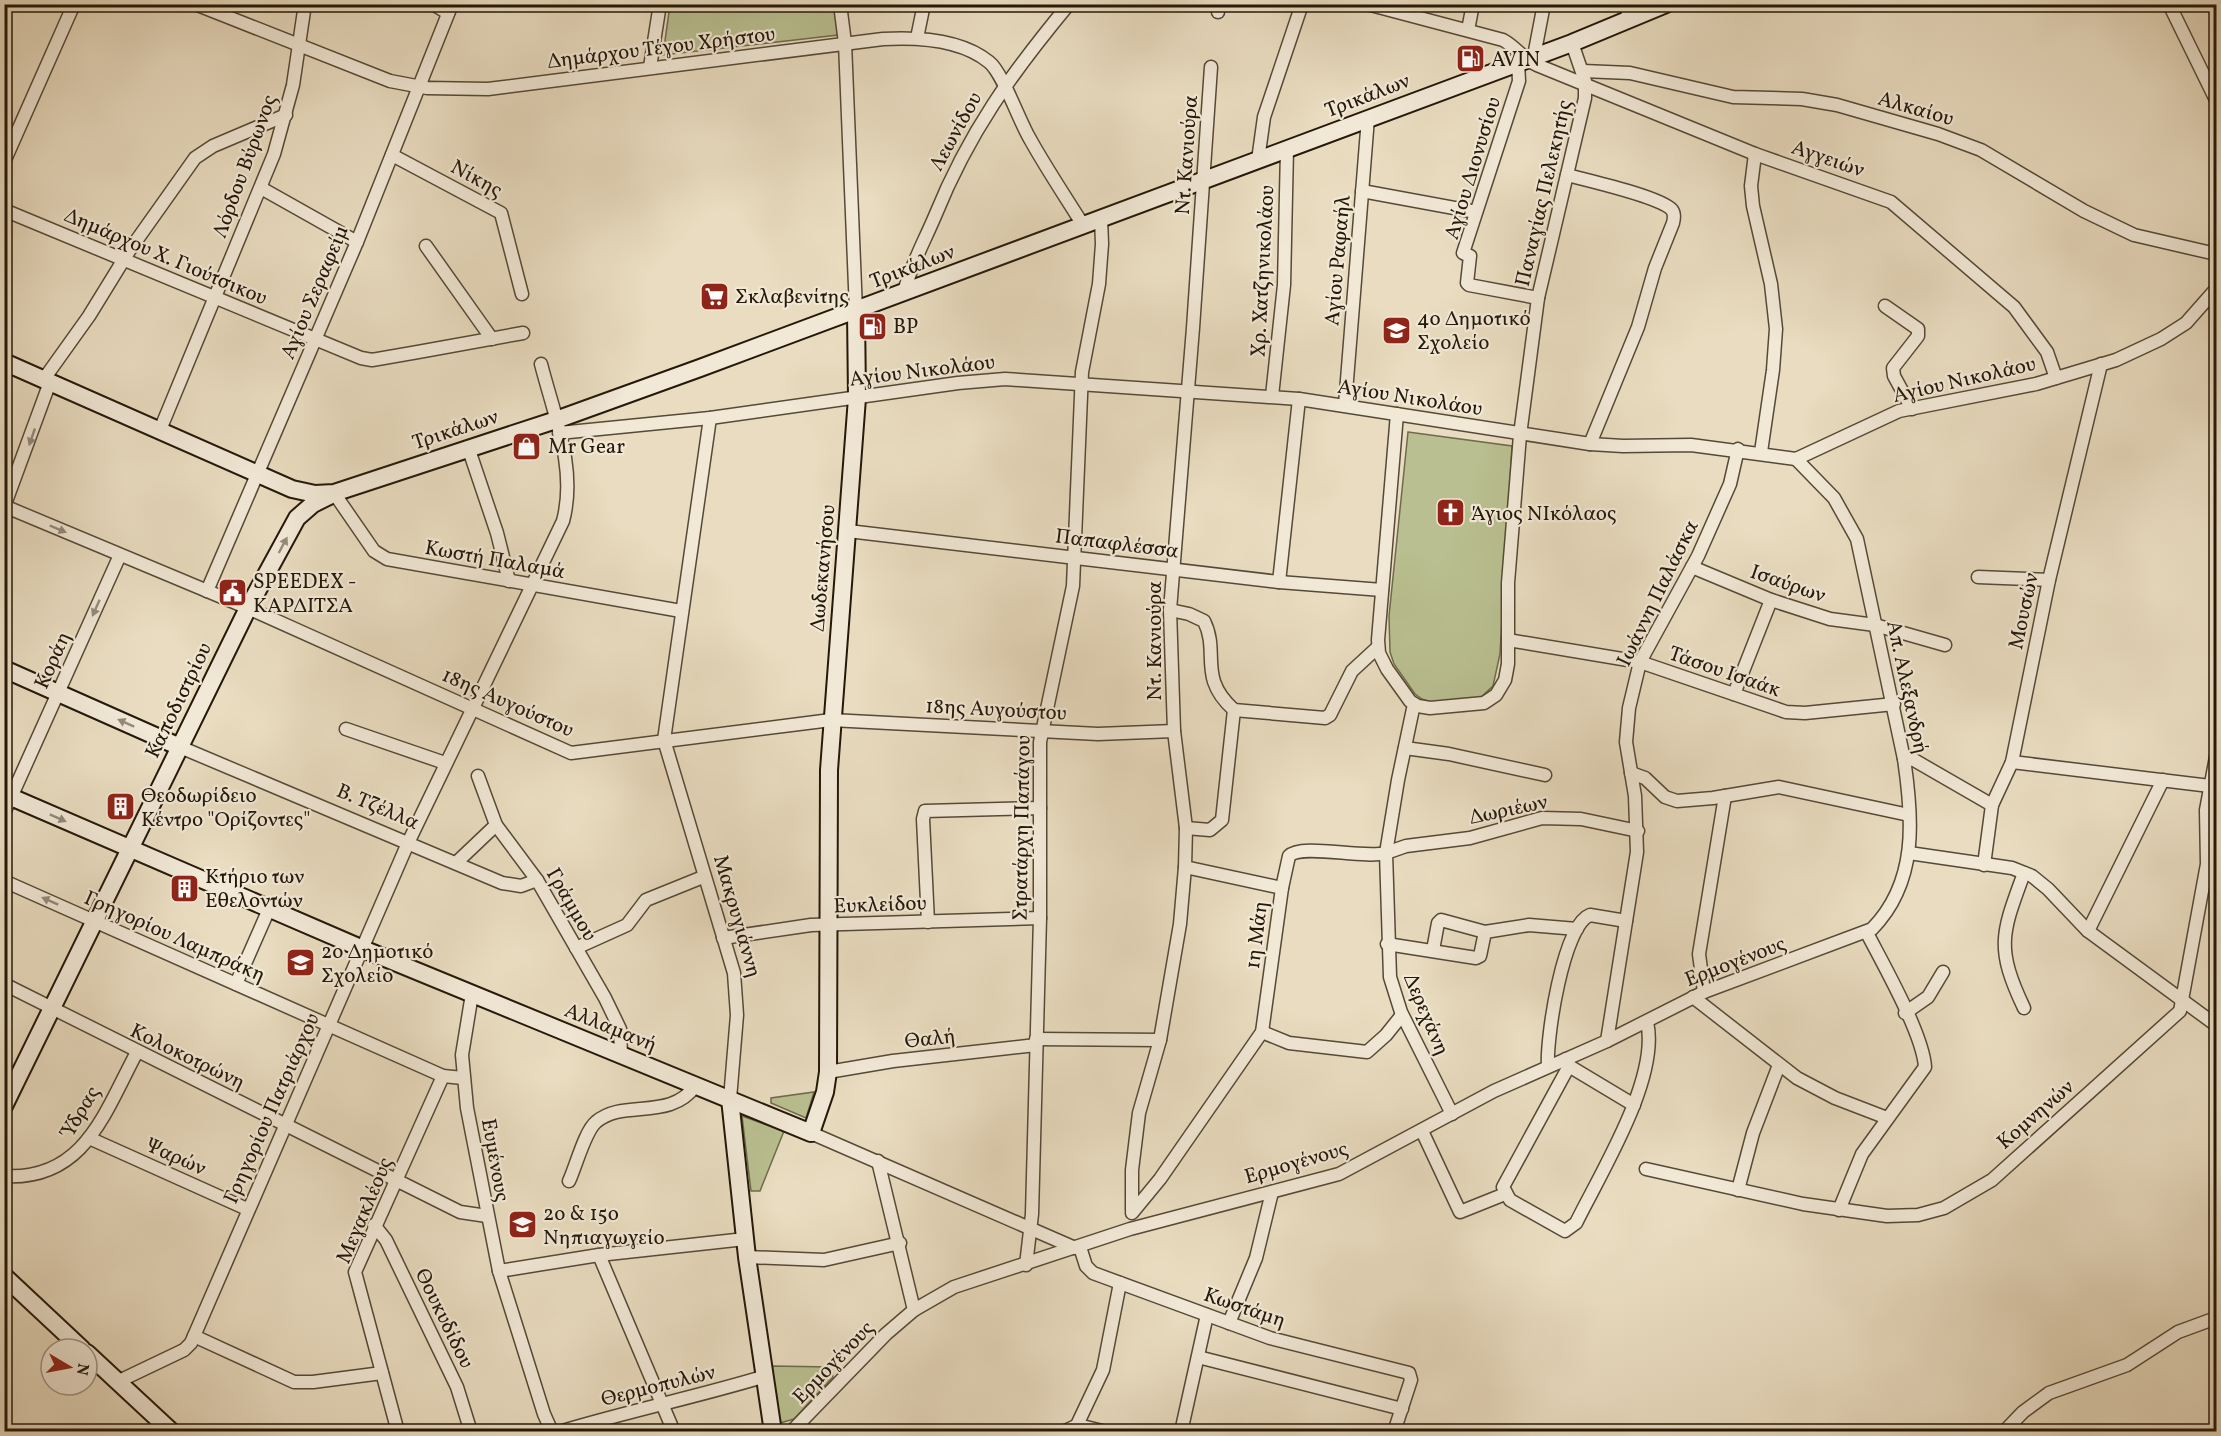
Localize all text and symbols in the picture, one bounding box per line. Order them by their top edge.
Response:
street label: Δημάρχου Τέγου Χρήστου [545,20,777,77]
fuel station icon: AVIN [1454,43,1486,75]
place label: AVIN [1491,46,1540,75]
street label: Τρικάλων [1321,67,1414,126]
street label: Αλκαίου [1874,85,1957,134]
street label: Λεωνίδου [923,87,990,177]
street label: Λόρδου Βύρωνος [206,91,285,242]
street label: Αγίου Διονυσίου [1438,93,1509,243]
street label: Ντ. Κανιούρα [1169,94,1206,216]
street label: Παναγίας Πελεκητής [1509,97,1580,290]
street label: Αγγειών [1787,133,1868,185]
street label: Νίκης [445,153,508,205]
street label: Χρ. Χατζηνικολάου [1245,184,1282,358]
street label: Αγίου Ραφαήλ [1318,193,1359,327]
street label: Δημάρχου Χ. Γιούτσικου [59,201,271,313]
street label: Αγίου Σεραφείμ [274,221,357,364]
street label: Τρικάλων [866,238,959,297]
supermarket icon: Σκλαβενίτης [698,280,730,312]
place label: Σκλαβενίτης [735,283,849,312]
place label: 4ο Δημοτικό Σχολείο [1417,305,1531,358]
fuel station icon: BP [856,310,888,342]
place label: BP [893,313,918,342]
school or university icon: 4ο Δημοτικό Σχολείο [1380,314,1412,346]
street label: Αγίου Νικολάου [848,348,996,395]
street label: Αγίου Νικολάου [1890,350,2039,411]
street label: Αγίου Νικολάου [1335,373,1484,424]
street label: Τρικάλων [409,403,502,458]
one-way arrow [26,428,36,446]
shop icon: Mr Gear [511,430,543,462]
place label: Mr Gear [548,433,625,462]
church icon: Άγιος ΝΙκόλαος [1434,497,1466,529]
place label: Άγιος ΝΙκόλαος [1471,500,1617,529]
street label: Δωδεκανήσου [804,504,843,633]
street label: Ιωάννη Παλάσκα [1610,515,1707,672]
street label: Παπαφλέσσα [1053,523,1181,567]
one-way arrow [50,524,68,534]
street label: Κωστή Παλαμά [422,534,567,587]
one-way arrow [278,536,288,553]
street label: Ισαύρων [1746,558,1829,611]
place label: SPEEDEX - ΚΑΡΔΙΤΣΑ [253,568,357,621]
street label: Μουσών [2002,570,2047,652]
public building icon: SPEEDEX - ΚΑΡΔΙΤΣΑ [216,577,248,609]
street label: Ντ. Κανιούρα [1141,581,1170,701]
one-way arrow [92,600,101,617]
street label: Απ. Αλεξανδρή [1878,618,1935,757]
street label: Κοράη [28,627,79,694]
street label: Καποδιστρίου [139,638,220,763]
street label: Τάσου Ισαάκ [1665,640,1785,705]
street label: 18ης Αυγούστου [437,661,578,745]
street label: 18ης Αυγούστου [924,692,1067,729]
one-way arrow [117,718,135,728]
street label: Στρατάρχη Παπάγου [1006,735,1039,921]
street label: Β. Τζέλλα [332,777,423,838]
place label: Θεοδωρίδειο Κέντρο "Ορίζοντες" [141,782,310,835]
street label: Δωριέων [1466,788,1550,833]
building icon: Θεοδωρίδειο Κέντρο "Ορίζοντες" [104,791,136,823]
one-way arrow [49,814,67,823]
street label: Μακρυγιάννη [705,852,768,981]
place label: Κτήριο των Εθελοντών [205,863,304,916]
street label: Γράμμου [538,863,603,947]
building icon: Κτήριο των Εθελοντών [168,872,200,904]
street label: Γρηγορίου Λαμπράκη [79,884,270,990]
street label: Ευκλείδου [833,889,927,922]
one-way arrow [41,897,58,906]
street label: 1η Μάη [1239,899,1276,971]
street label: Ερμογένους [1681,930,1790,995]
place label: 2ο Δημοτικό Σχολείο [321,938,433,991]
school or university icon: 2ο Δημοτικό Σχολείο [284,947,316,979]
street label: Δερεχάνη [1395,969,1456,1060]
street label: Αλλαμανή [560,997,661,1060]
street label: Γρηγορίου Πατριάρχου [217,1009,328,1209]
street label: Κολοκοτρώνη [125,1017,250,1098]
street label: Θαλή [903,1022,957,1057]
street label: Κομνηνών [1991,1074,2081,1157]
street label: Ύδρας [53,1081,108,1145]
street label: Ευμένους [473,1116,516,1204]
street label: Ψαρών [141,1131,210,1183]
street label: Ερμογένους [1241,1135,1352,1192]
street label: Μεγακλέους [330,1153,401,1268]
place label: 2ο & 15ο Νηπιαγωγείο [543,1200,665,1253]
school or university icon: 2ο & 15ο Νηπιαγωγείο [506,1209,538,1241]
street label: Θουκυδίδου [407,1264,480,1374]
street label: Κωστάμη [1199,1281,1290,1336]
street label: Ερμογένους [787,1315,881,1411]
north arrow [39,1337,99,1397]
street label: Θερμοπυλών [598,1358,718,1415]
text: N [70,1362,94,1377]

